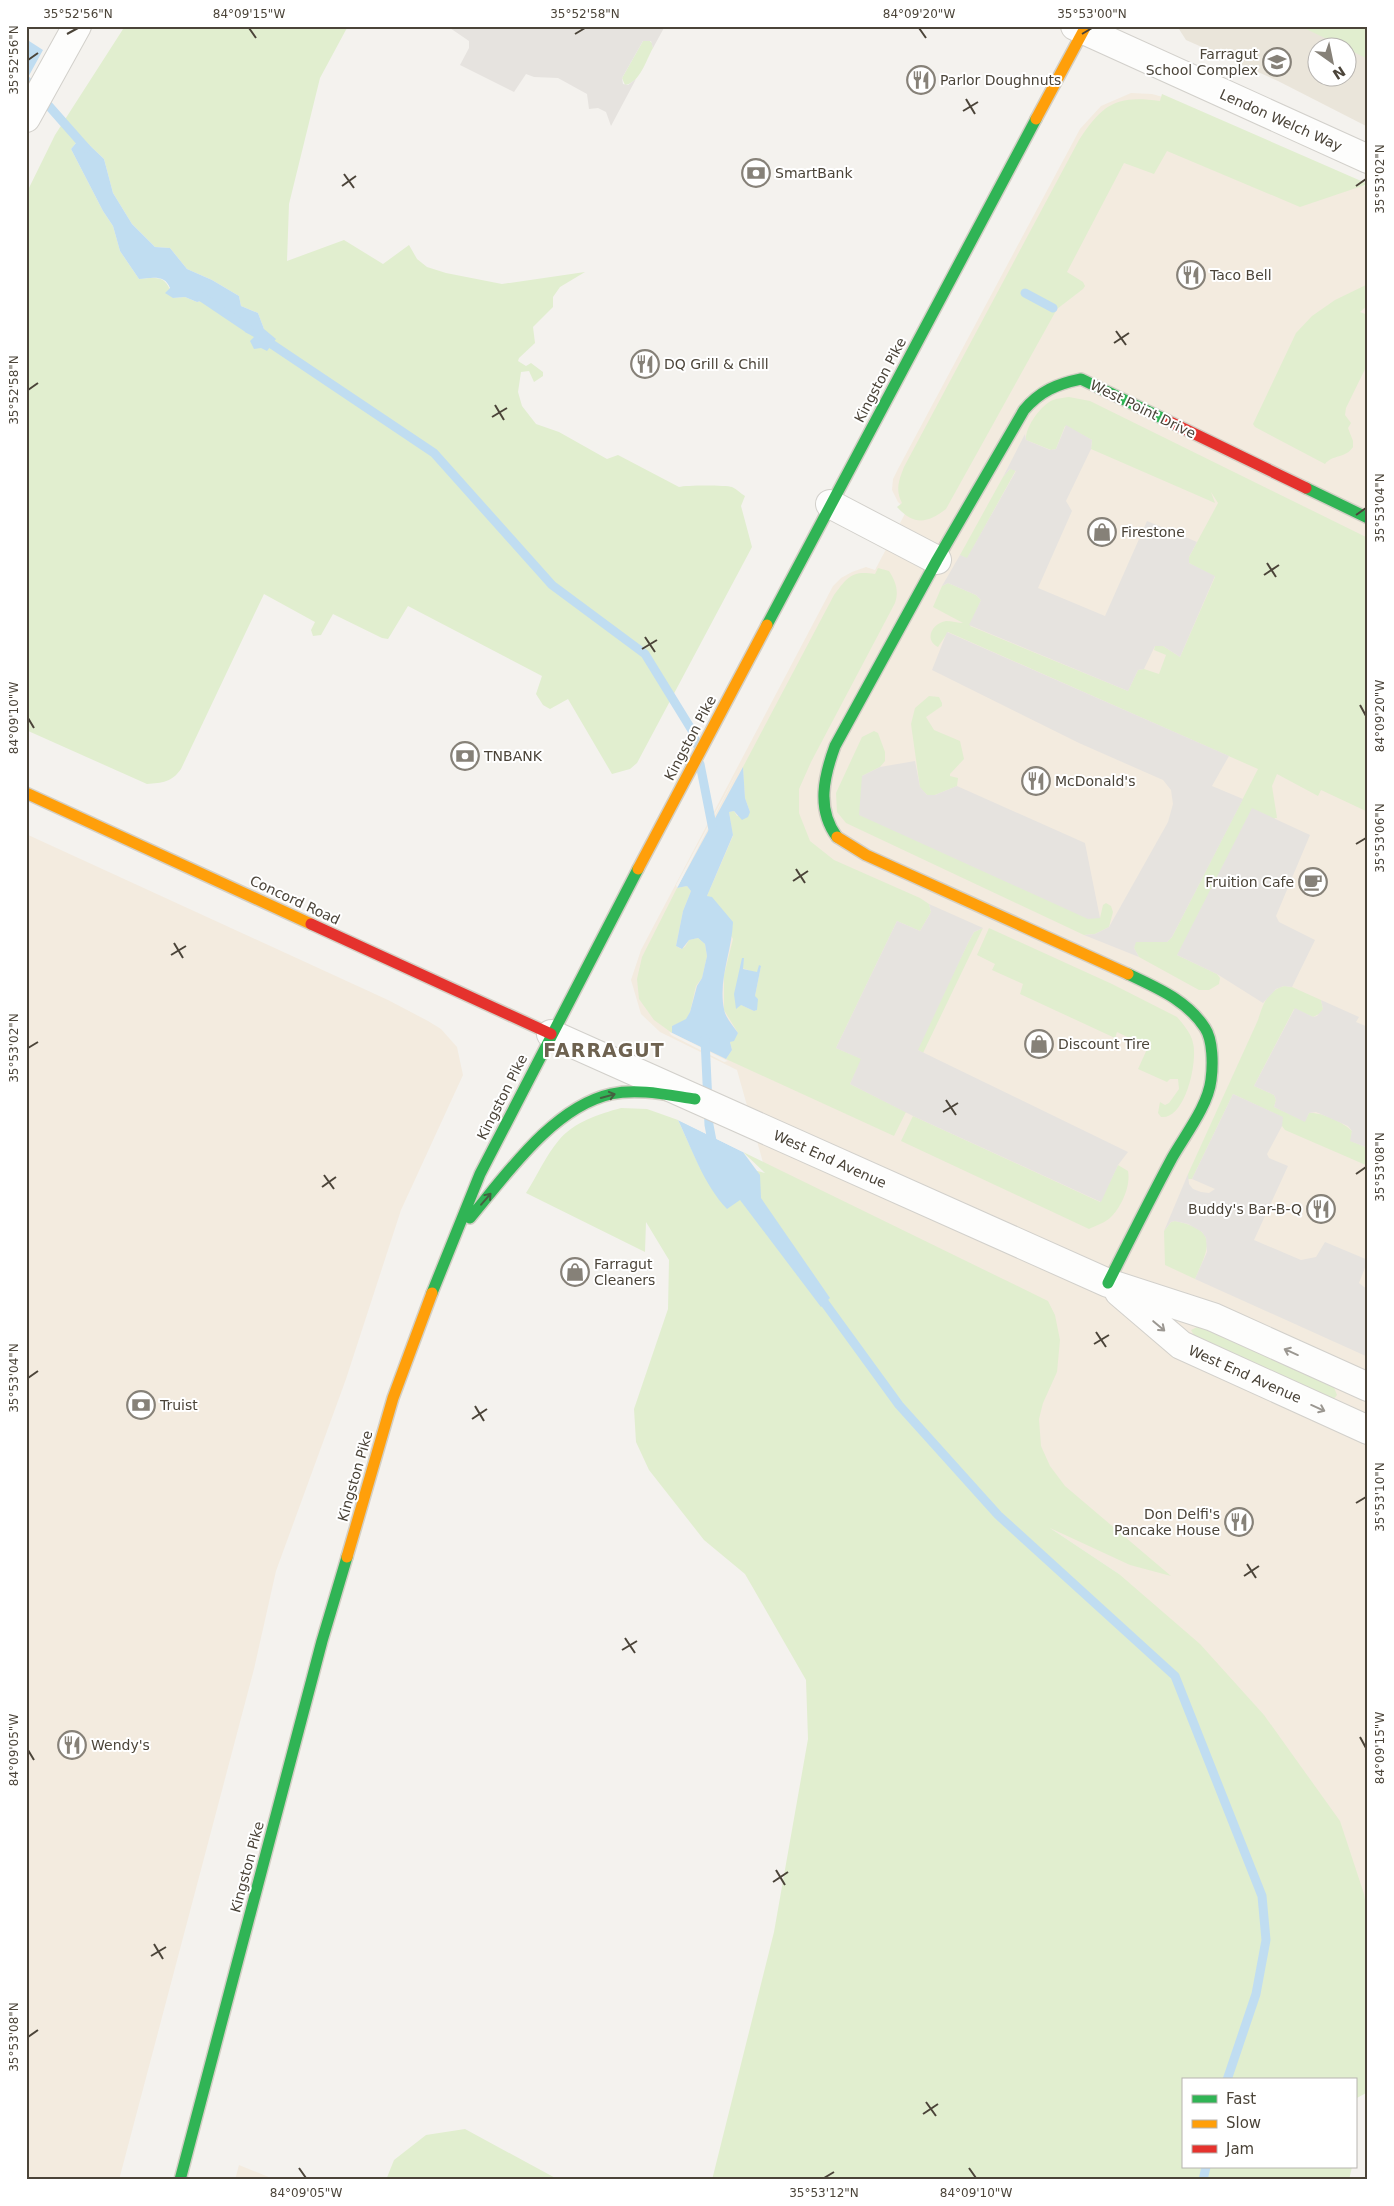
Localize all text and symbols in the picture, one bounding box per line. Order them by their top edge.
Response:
text: 35°52'56"N [43,7,113,21]
text: 84°09'15"W [213,7,285,21]
text: 35°52'58"N [550,7,620,21]
text: 84°09'20"W [883,7,955,21]
text: 35°53'00"N [1057,7,1127,21]
text: 35°52'56"N [7,25,21,95]
north arrow [1306,38,1356,88]
place label: Farragut School Complex [1146,46,1258,78]
school or university icon: Farragut School Complex [1262,47,1292,77]
text: N [1330,63,1348,83]
restaurant icon: Parlor Doughnuts [906,65,936,95]
place label: Parlor Doughnuts [940,72,1061,88]
street label: Lendon Welch Way [1217,86,1345,154]
text: 35°53'02"N [1373,144,1387,214]
bank icon: SmartBank [741,158,771,188]
place label: SmartBank [775,165,853,181]
restaurant icon: Taco Bell [1176,260,1206,290]
place label: Taco Bell [1209,267,1272,283]
street label: Kingston Pike [851,335,909,425]
restaurant icon: DQ Grill & Chill [630,349,660,379]
text: 35°52'58"N [7,355,21,425]
place label: DQ Grill & Chill [664,356,769,372]
street label: West Point Drive [1088,377,1198,441]
text: 35°53'04"N [1373,473,1387,543]
shop icon: Firestone [1087,517,1117,547]
place label: Firestone [1121,524,1185,540]
text: 84°09'20"W [1373,680,1387,752]
text: 84°09'10"W [7,682,21,754]
street label: Kingston Pike [661,693,719,783]
bank icon: TNBANK [450,741,480,771]
place label: TNBANK [483,748,543,764]
restaurant icon: McDonald's [1021,766,1051,796]
place label: McDonald's [1055,773,1136,789]
text: 35°53'06"N [1373,803,1387,873]
cafe icon: Fruition Cafe [1298,867,1328,897]
street label: Concord Road [247,872,343,928]
place label: Fruition Cafe [1205,874,1294,890]
text: 35°53'02"N [7,1013,21,1083]
shop icon: Discount Tire [1024,1029,1054,1059]
place label: Discount Tire [1058,1036,1150,1052]
district label: FARRAGUT [543,1039,665,1061]
street label: Kingston Pike [474,1052,530,1142]
one-way arrow [599,1091,615,1100]
street label: West End Avenue [771,1127,889,1191]
text: 35°53'08"N [1373,1132,1387,1202]
one-way arrow [480,1193,492,1206]
restaurant icon: Buddy's Bar-B-Q [1306,1194,1336,1224]
place label: Buddy's Bar-B-Q [1188,1201,1302,1217]
place label: Farragut Cleaners [594,1256,655,1288]
shop icon: Farragut Cleaners [560,1257,590,1287]
one-way arrow [1152,1321,1165,1332]
street label: West End Avenue [1186,1342,1304,1406]
text: 35°53'04"N [7,1343,21,1413]
one-way arrow [1284,1347,1299,1357]
bank icon: Truist [126,1390,156,1420]
place label: Truist [159,1397,198,1413]
one-way arrow [1310,1403,1325,1413]
street label: Kingston Pike [334,1429,376,1523]
text: 35°53'10"N [1373,1462,1387,1532]
place label: Don Delfi's Pancake House [1114,1506,1220,1538]
restaurant icon: Don Delfi's Pancake House [1224,1507,1254,1537]
text: 84°09'15"W [1373,1712,1387,1784]
text: 84°09'05"W [7,1714,21,1786]
restaurant icon: Wendy's [57,1730,87,1760]
place label: Wendy's [91,1737,150,1753]
street label: Kingston Pike [227,1820,267,1914]
text: 35°53'08"N [7,2002,21,2072]
legend [1182,2078,1356,2168]
text: Fast [1226,2090,1256,2108]
text: Slow [1226,2114,1261,2132]
text: Jam [1225,2140,1254,2158]
text: 84°09'05"W [270,2186,342,2200]
text: 35°53'12"N [789,2186,859,2200]
text: 84°09'10"W [940,2186,1012,2200]

